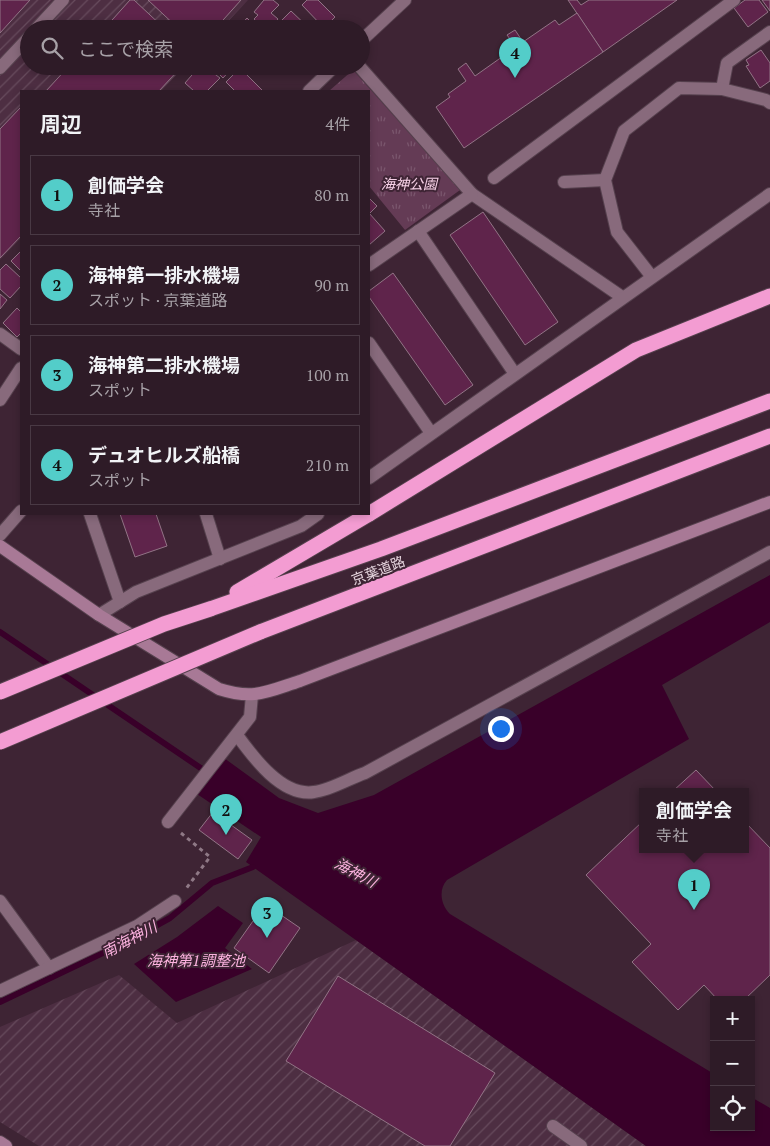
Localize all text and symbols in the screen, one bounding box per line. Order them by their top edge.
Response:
search box [20,20,370,75]
icon: search [38,34,66,62]
text: ここで検索 [78,36,173,61]
pin: 4 [499,37,531,78]
text: 周辺 [40,110,82,138]
text: 4件 [325,113,350,135]
text: 創価学会 [88,172,164,197]
park label: 海神公園 [381,174,439,193]
text: 1 [52,184,62,206]
text: 80 m [314,184,349,206]
text: 寺社 [88,199,120,221]
text: 海神第一排水機場 [88,262,240,287]
text: 2 [52,274,62,296]
text: 90 m [314,274,349,296]
text: スポット · 京葉道路 [88,289,228,311]
text: 海神第二排水機場 [88,352,240,377]
text: 3 [52,364,62,386]
text: 100 m [306,364,349,386]
text: スポット [88,379,152,401]
text: デュオヒルズ船橋 [88,442,240,467]
text: 4 [52,454,62,476]
text: 210 m [306,454,349,476]
text: スポット [88,469,152,491]
street label: 京葉道路 [348,551,408,589]
your location [488,716,514,742]
popup [639,788,749,853]
pin: 2 [210,794,242,835]
text: 創価学会 [656,797,732,822]
text: 寺社 [656,824,688,846]
water label: 海神川 [331,853,382,892]
pin: 1 [678,869,710,910]
pin: 3 [251,897,283,938]
water label: 南海神川 [98,915,162,962]
water label: 海神第1調整池 [147,950,247,970]
map controls [710,996,755,1131]
button: + [710,996,755,1041]
button: − [710,1041,755,1086]
button: locate [710,1086,755,1131]

